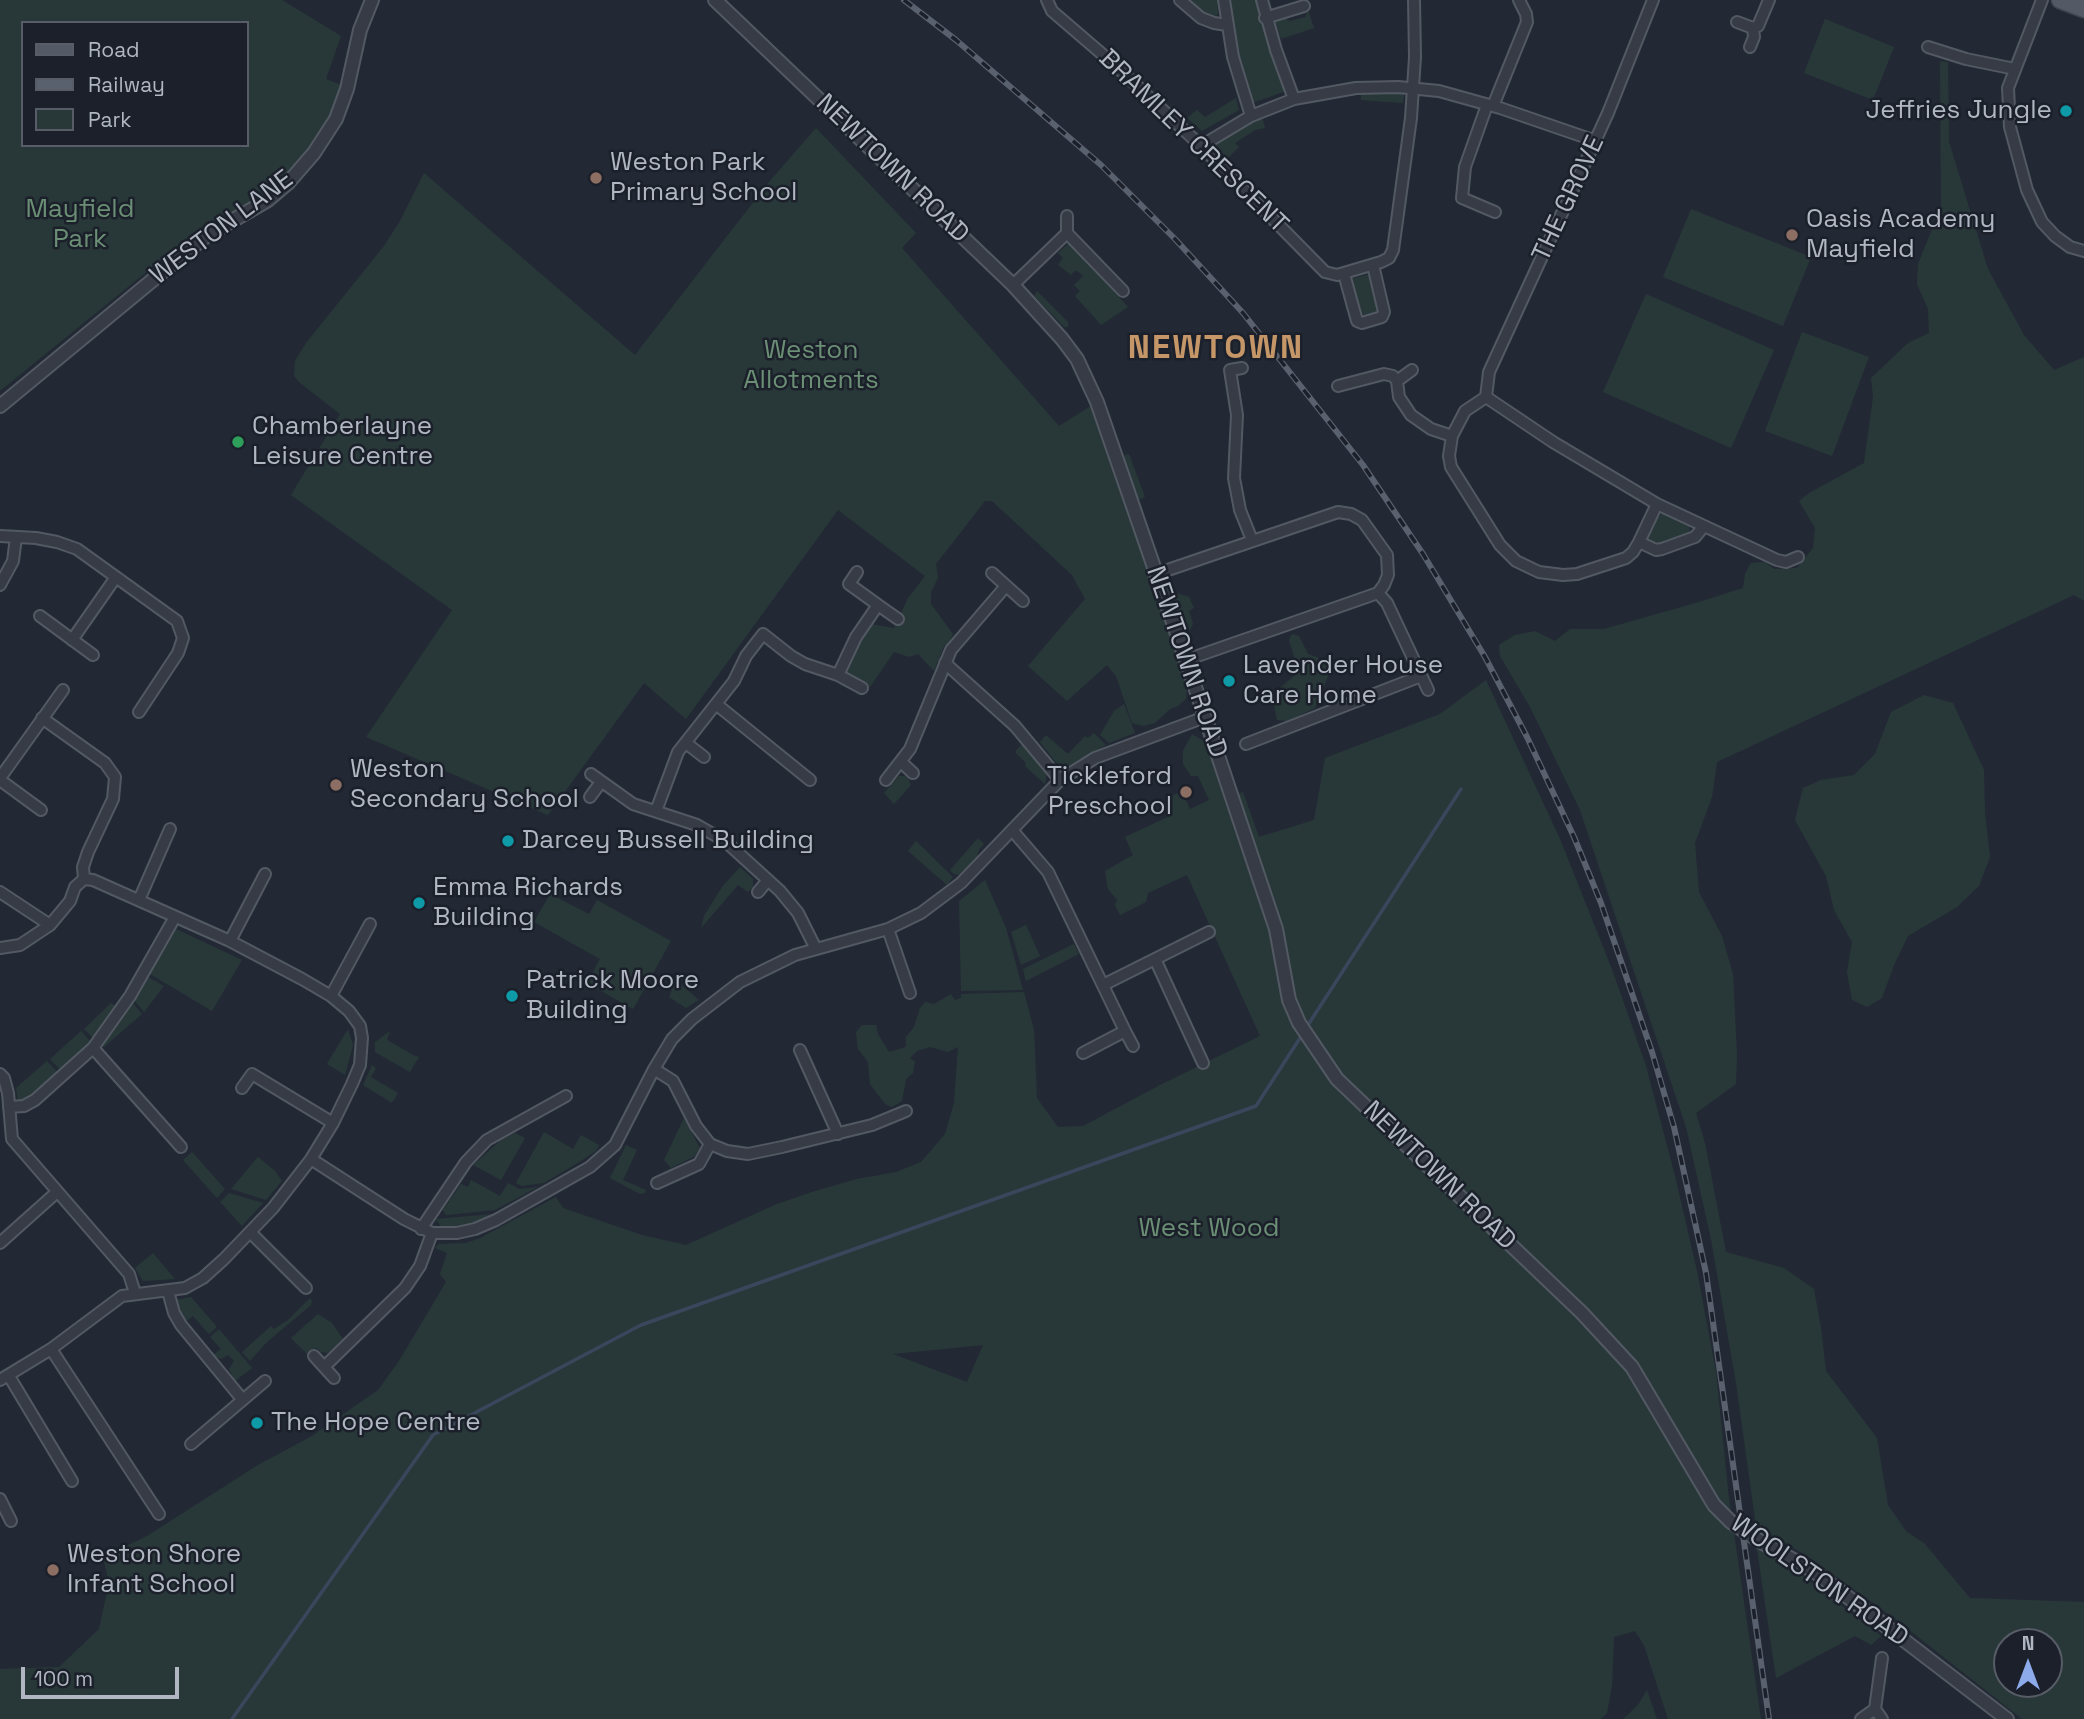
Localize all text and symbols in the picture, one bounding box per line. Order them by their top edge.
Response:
legend [21,21,248,147]
text: Road [88,36,140,63]
street label: BRAMLEY CRESCENT [1092,43,1294,241]
text: Railway [88,71,165,98]
street label: NEWTOWN ROAD [809,88,975,250]
place label: Jeffries Jungle [1865,95,2052,127]
marker: Jeffries Jungle [2058,103,2074,119]
text: Park [88,106,132,133]
street label: THE GROVE [1526,131,1612,267]
place label: Weston Park Primary School [610,147,797,208]
street label: WESTON LANE [144,164,300,292]
marker: Weston Park Primary School [588,170,604,186]
park label: Mayfield Park [26,194,134,256]
place label: Oasis Academy Mayfield [1806,204,1995,266]
marker: Oasis Academy Mayfield [1784,227,1800,243]
district label: NEWTOWN [1129,329,1303,369]
park label: Weston Allotments [743,335,879,396]
place label: Chamberlayne Leisure Centre [252,411,433,472]
marker: Chamberlayne Leisure Centre [230,434,246,450]
street label: NEWTOWN ROAD [1139,562,1233,762]
place label: Lavender House Care Home [1243,650,1443,712]
marker: Lavender House Care Home [1221,673,1237,689]
place label: Weston Secondary School [350,754,579,816]
place label: Tickleford Preschool [1047,761,1172,822]
marker: Weston Secondary School [328,777,344,793]
marker: Tickleford Preschool [1178,784,1194,800]
place label: Darcey Bussell Building [522,825,814,857]
marker: Darcey Bussell Building [500,833,516,849]
place label: Emma Richards Building [433,872,623,934]
marker: Emma Richards Building [411,895,427,911]
place label: Patrick Moore Building [526,965,699,1026]
marker: Patrick Moore Building [504,988,520,1004]
street label: NEWTOWN ROAD [1356,1095,1522,1257]
park label: West Wood [1138,1213,1280,1245]
place label: The Hope Centre [271,1407,481,1439]
marker: The Hope Centre [249,1415,265,1431]
street label: WOOLSTON ROAD [1724,1508,1914,1654]
place label: Weston Shore Infant School [67,1539,241,1600]
marker: Weston Shore Infant School [45,1562,61,1578]
north arrow [1993,1628,2063,1698]
text: N [2022,1631,2034,1656]
scale bar [24,1652,182,1696]
text: 100 m [34,1665,93,1692]

